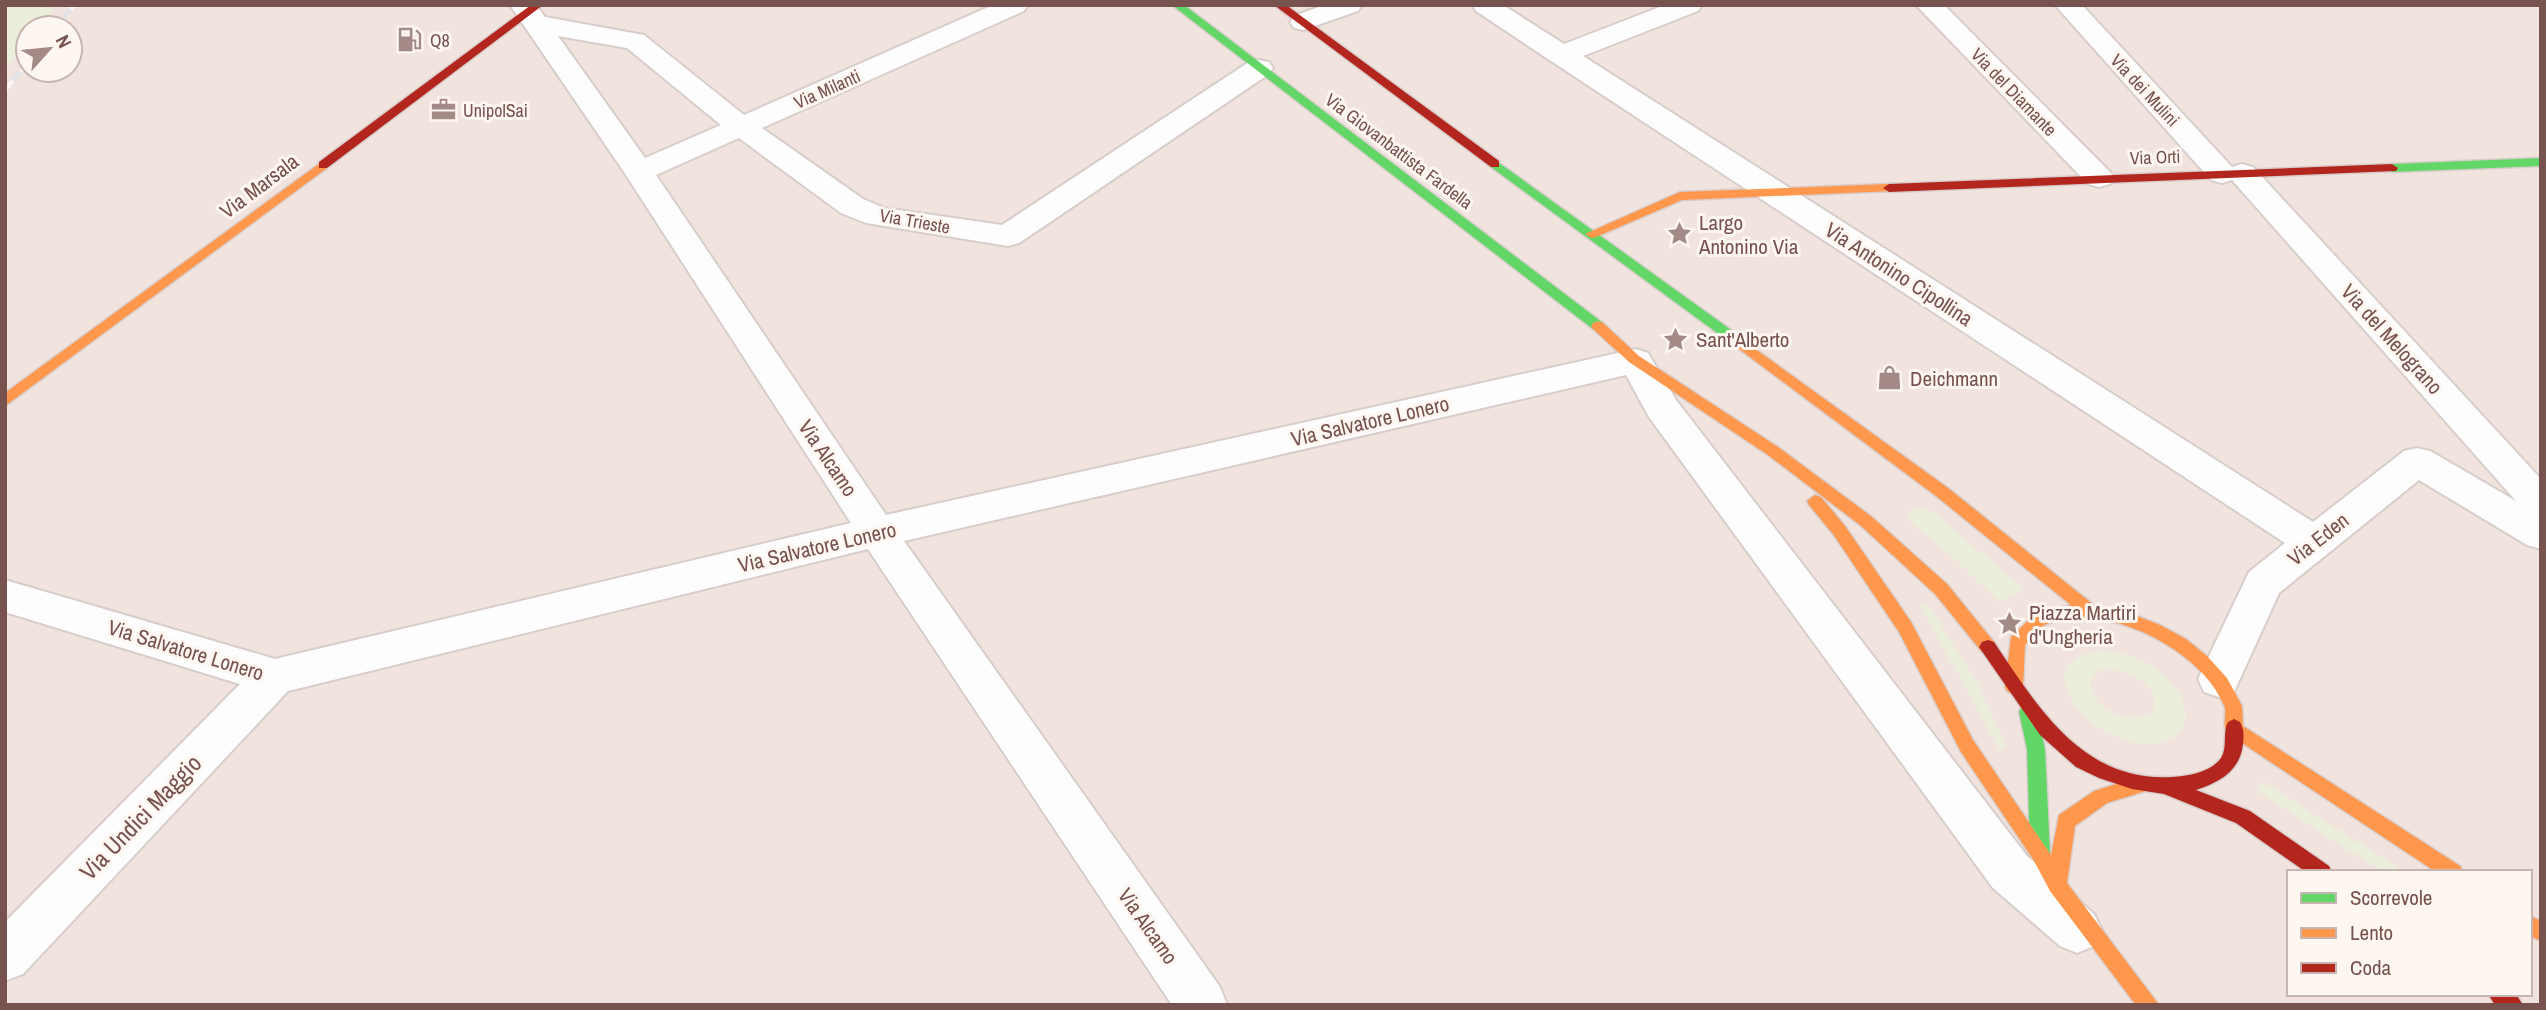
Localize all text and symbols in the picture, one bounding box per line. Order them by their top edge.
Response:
north arrow [14,14,84,84]
fuel station icon: Q8 [396,26,424,54]
place label: Q8 [430,28,450,53]
text: N [50,30,78,52]
street label: Via del Diamante [1965,42,2063,142]
street label: Via dei Mulini [2105,48,2185,132]
street label: Via Milanti [790,63,864,115]
street label: Via Giovanbattista Fardella [1320,87,1478,215]
office icon: UnipolSai [429,96,457,124]
place label: UnipolSai [463,98,528,123]
street label: Via Orti [2129,144,2181,170]
street label: Via Marsala [214,147,305,225]
street label: Via Trieste [878,203,952,239]
place label: Largo Antonino Via [1698,208,1799,261]
street label: Via Antonino Cipollina [1819,215,1979,333]
place icon: Largo Antonino Via [1665,220,1693,248]
street label: Via del Melograno [2335,277,2449,401]
place icon: Sant'Alberto [1662,325,1690,353]
place label: Sant'Alberto [1696,325,1789,354]
shop icon: Deichmann [1876,364,1904,392]
place label: Deichmann [1910,364,1998,393]
street label: Via Salvatore Lonero [1288,389,1452,453]
street label: Via Alcamo [792,414,864,502]
street label: Via Eden [2281,506,2355,572]
street label: Via Salvatore Lonero [735,515,899,579]
place label: Piazza Martiri d'Ungheria [2029,598,2136,651]
place icon: Piazza Martiri d'Ungheria [1995,610,2023,638]
street label: Via Salvatore Lonero [105,613,267,687]
street label: Via Undici Maggio [72,747,208,887]
legend [2287,870,2532,996]
street label: Via Alcamo [1111,882,1185,970]
text: Scorrevole [2350,883,2432,912]
text: Lento [2350,918,2393,947]
text: Coda [2350,953,2392,982]

